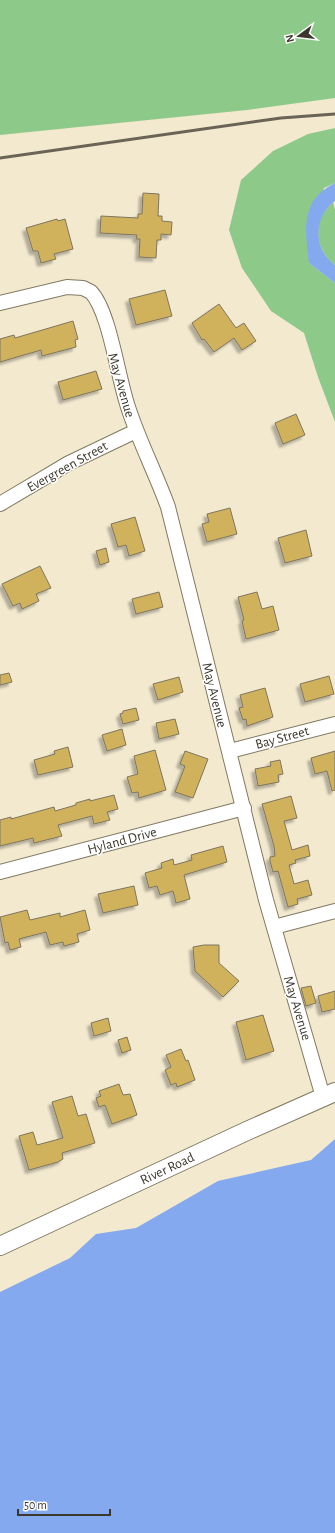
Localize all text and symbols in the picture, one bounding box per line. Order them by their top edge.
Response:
north arrow [279,16,319,56]
text: N [284,33,296,44]
street label: May Avenue [105,351,137,419]
street label: Evergreen Street [25,439,111,495]
street label: May Avenue [199,661,229,729]
street label: Bay Street [254,724,311,752]
street label: Hyland Drive [86,825,158,857]
street label: May Avenue [281,975,313,1042]
street label: River Road [138,1150,197,1188]
scale bar [18,1491,110,1517]
text: 50 m [24,1499,47,1511]

